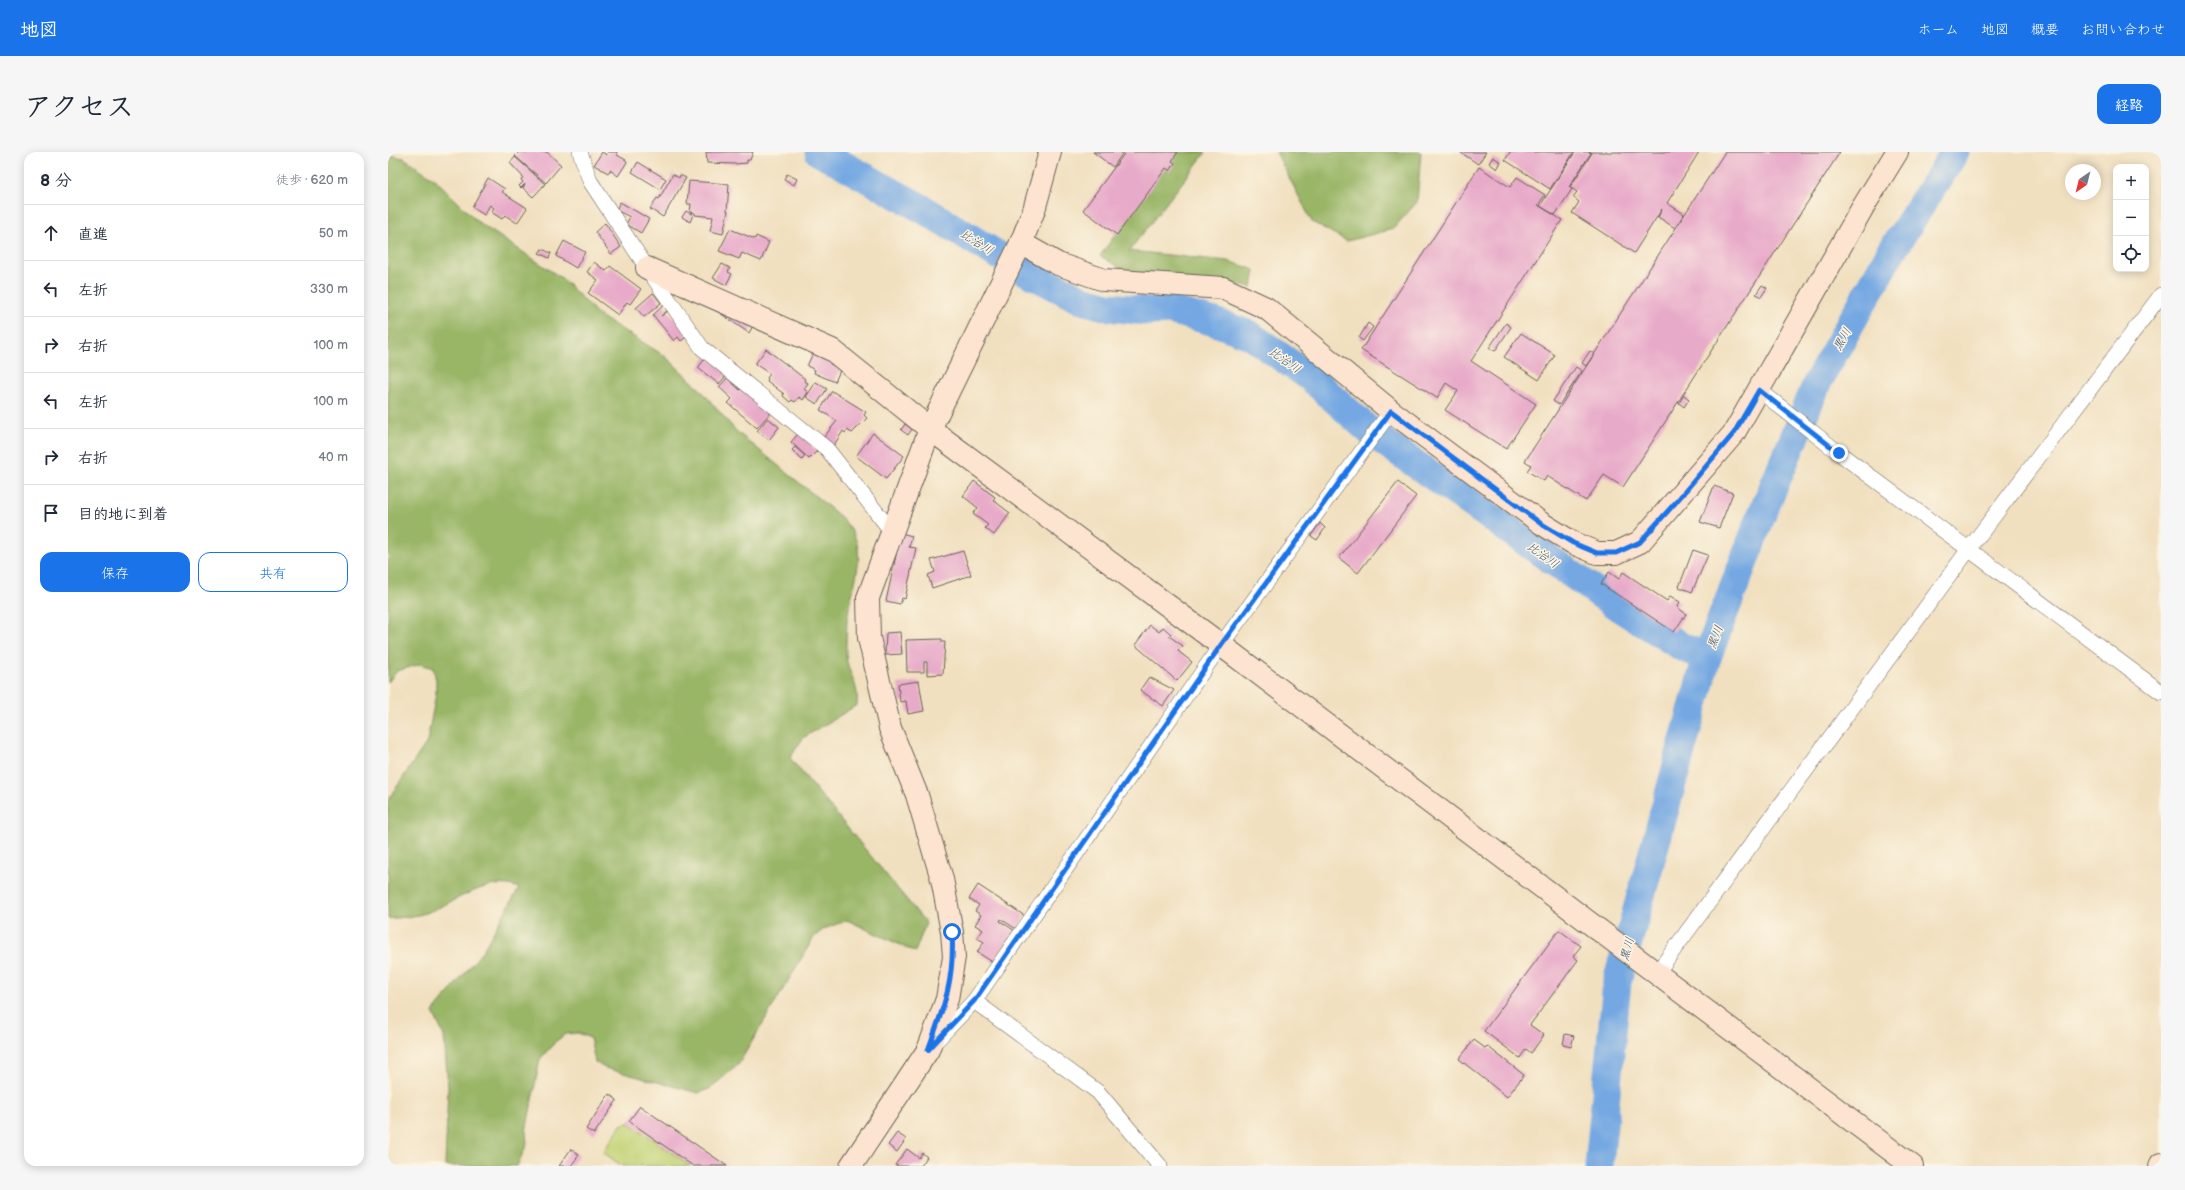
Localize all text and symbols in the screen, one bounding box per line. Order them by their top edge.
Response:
text: 地図 [20,19,58,42]
text: ホーム [1918,21,1959,38]
text: 地図 [1981,21,2009,38]
text: 概要 [2031,21,2059,38]
text: お問い合わせ [2081,21,2165,38]
button: 経路 [2097,84,2161,124]
text: アクセス [24,91,134,124]
north arrow [2065,164,2101,200]
map controls [2113,164,2149,272]
button: + [2113,164,2149,200]
text: 8 分 [40,171,72,191]
text: 徒歩 · 620 m [276,172,348,188]
button: − [2113,200,2149,236]
icon: ahead [40,222,62,244]
text: 直進 [78,225,108,244]
text: 50 m [319,225,348,241]
water label: 比治川 [957,227,996,258]
button: locate [2113,236,2149,272]
icon: left [40,278,62,300]
text: 左折 [78,281,108,300]
text: 330 m [310,281,348,297]
water label: 黒川 [1830,325,1855,353]
icon: right [40,334,62,356]
text: 右折 [78,337,108,356]
text: 100 m [313,337,348,353]
water label: 比治川 [1266,344,1304,377]
icon: left [40,390,62,412]
text: 左折 [78,393,108,412]
text: 100 m [313,393,348,409]
route end [1830,444,1848,462]
icon: right [40,446,62,468]
text: 右折 [78,449,108,468]
text: 40 m [318,449,348,465]
icon: arrive [40,502,62,524]
text: 目的地に到着 [78,505,168,524]
water label: 比治川 [1524,539,1562,572]
button: 保存 [40,552,190,592]
button: 共有 [198,552,348,592]
water label: 黒川 [1704,623,1727,651]
route start [943,923,961,941]
water label: 黒川 [1617,936,1638,963]

